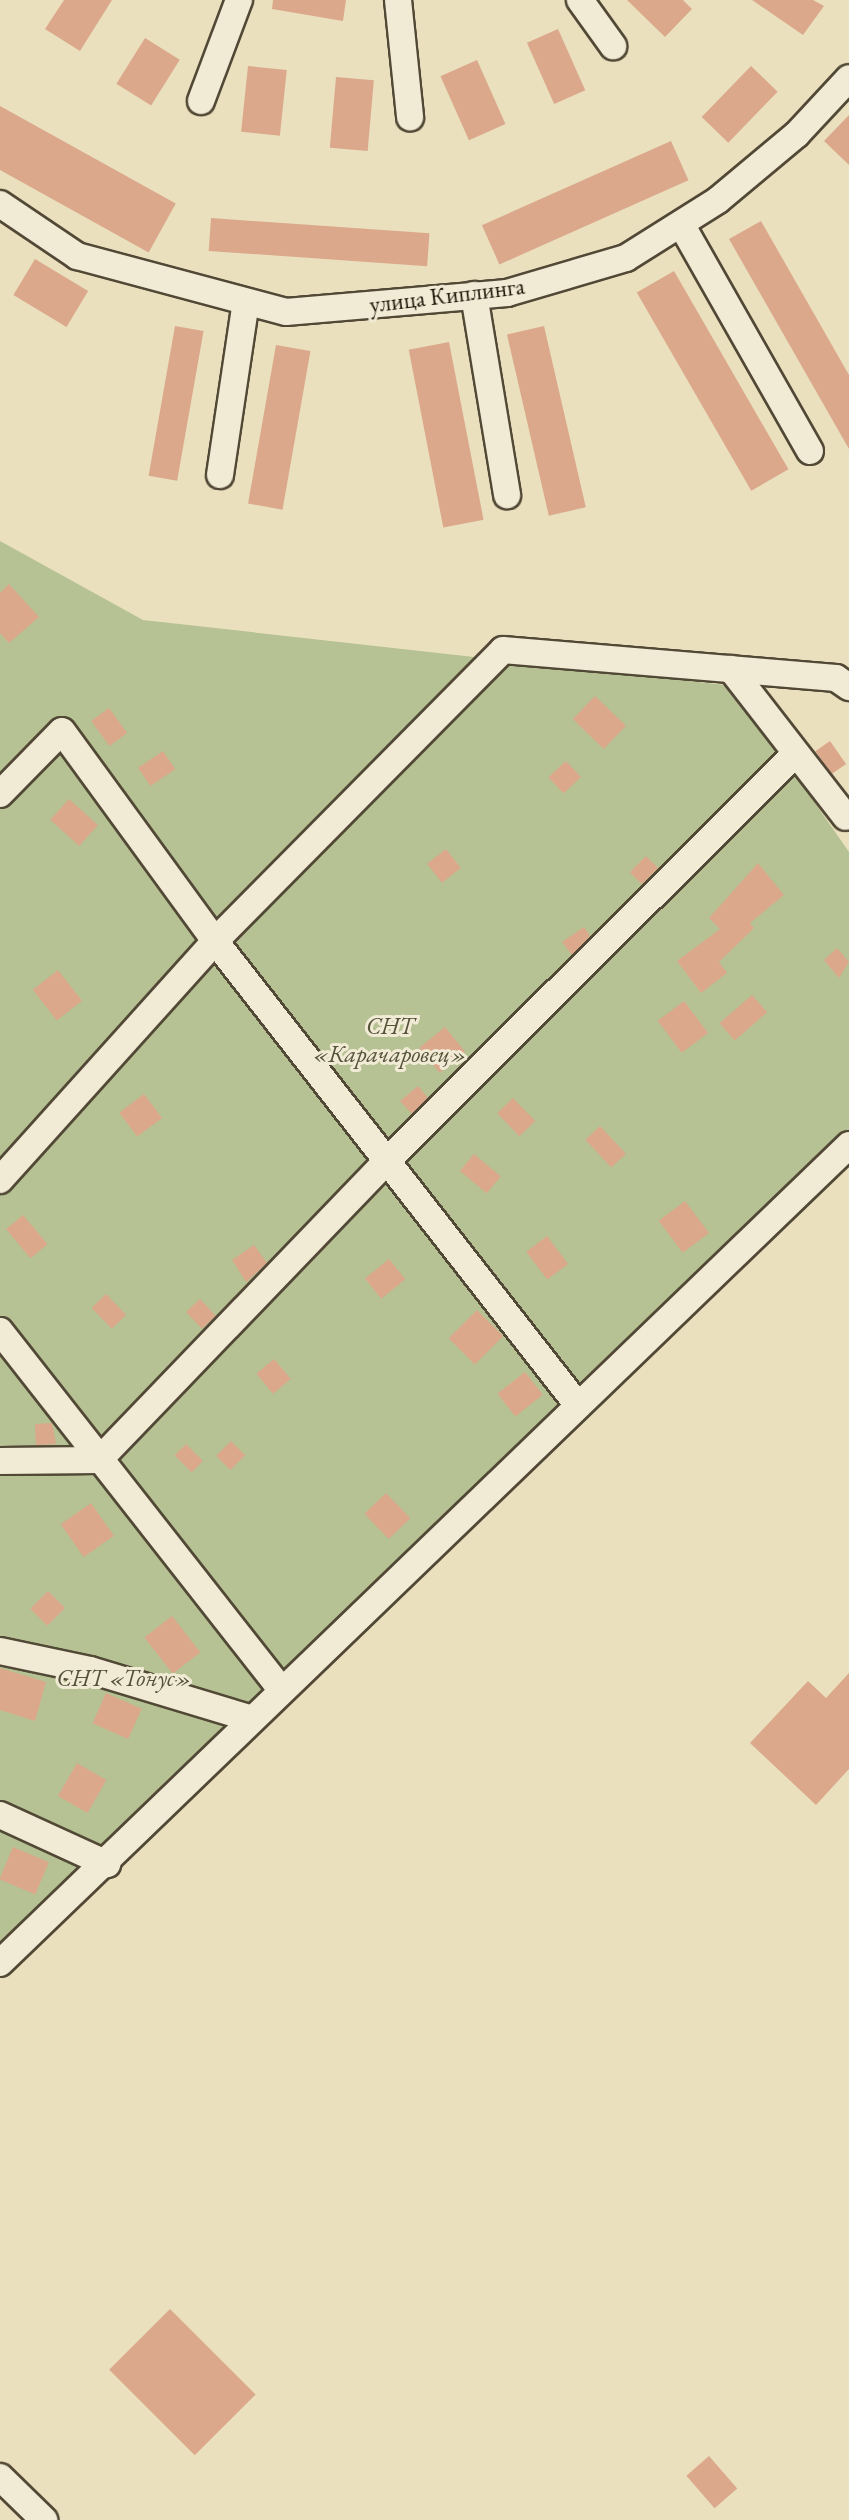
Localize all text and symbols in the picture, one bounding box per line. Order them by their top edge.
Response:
street label: улица Киплинга [368,271,526,319]
park label: СНТ «Карачаровец» [313,1012,467,1068]
park label: СНТ «Тонус» [57,1664,191,1692]

